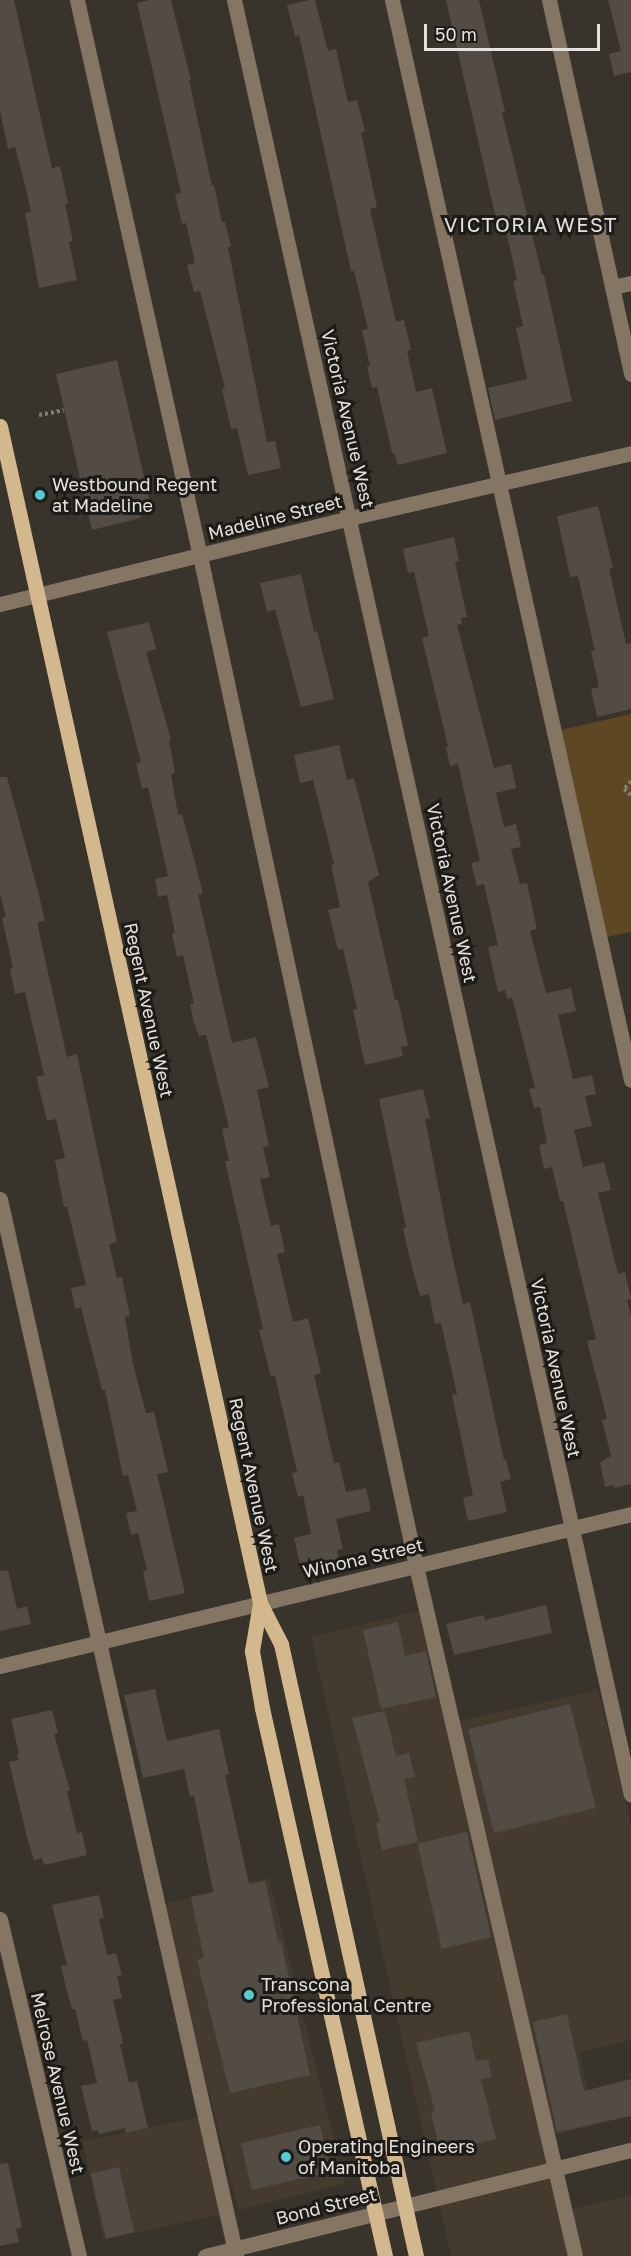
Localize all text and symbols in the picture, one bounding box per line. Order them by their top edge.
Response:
scale bar [427,12,602,50]
text: 50 m [435,23,477,45]
district label: VICTORIA WEST [444,212,618,236]
street label: Victoria Avenue West [317,327,379,511]
place label: Westbound Regent at Madeline [52,474,217,516]
marker: Westbound Regent at Madeline [33,488,47,502]
street label: Madeline Street [206,490,344,544]
street label: Victoria Avenue West [422,801,482,985]
street label: Regent Avenue West [120,921,178,1099]
street label: Victoria Avenue West [526,1276,586,1460]
street label: Regent Avenue West [225,1396,283,1574]
street label: Winona Street [301,1534,425,1582]
place label: Transcona Professional Centre [261,1974,431,2016]
marker: Transcona Professional Centre [242,1988,256,2002]
street label: Melrose Avenue West [27,1990,89,2176]
place label: Operating Engineers of Manitoba [298,2136,475,2178]
marker: Operating Engineers of Manitoba [279,2150,293,2164]
street label: Bond Street [274,2183,378,2229]

